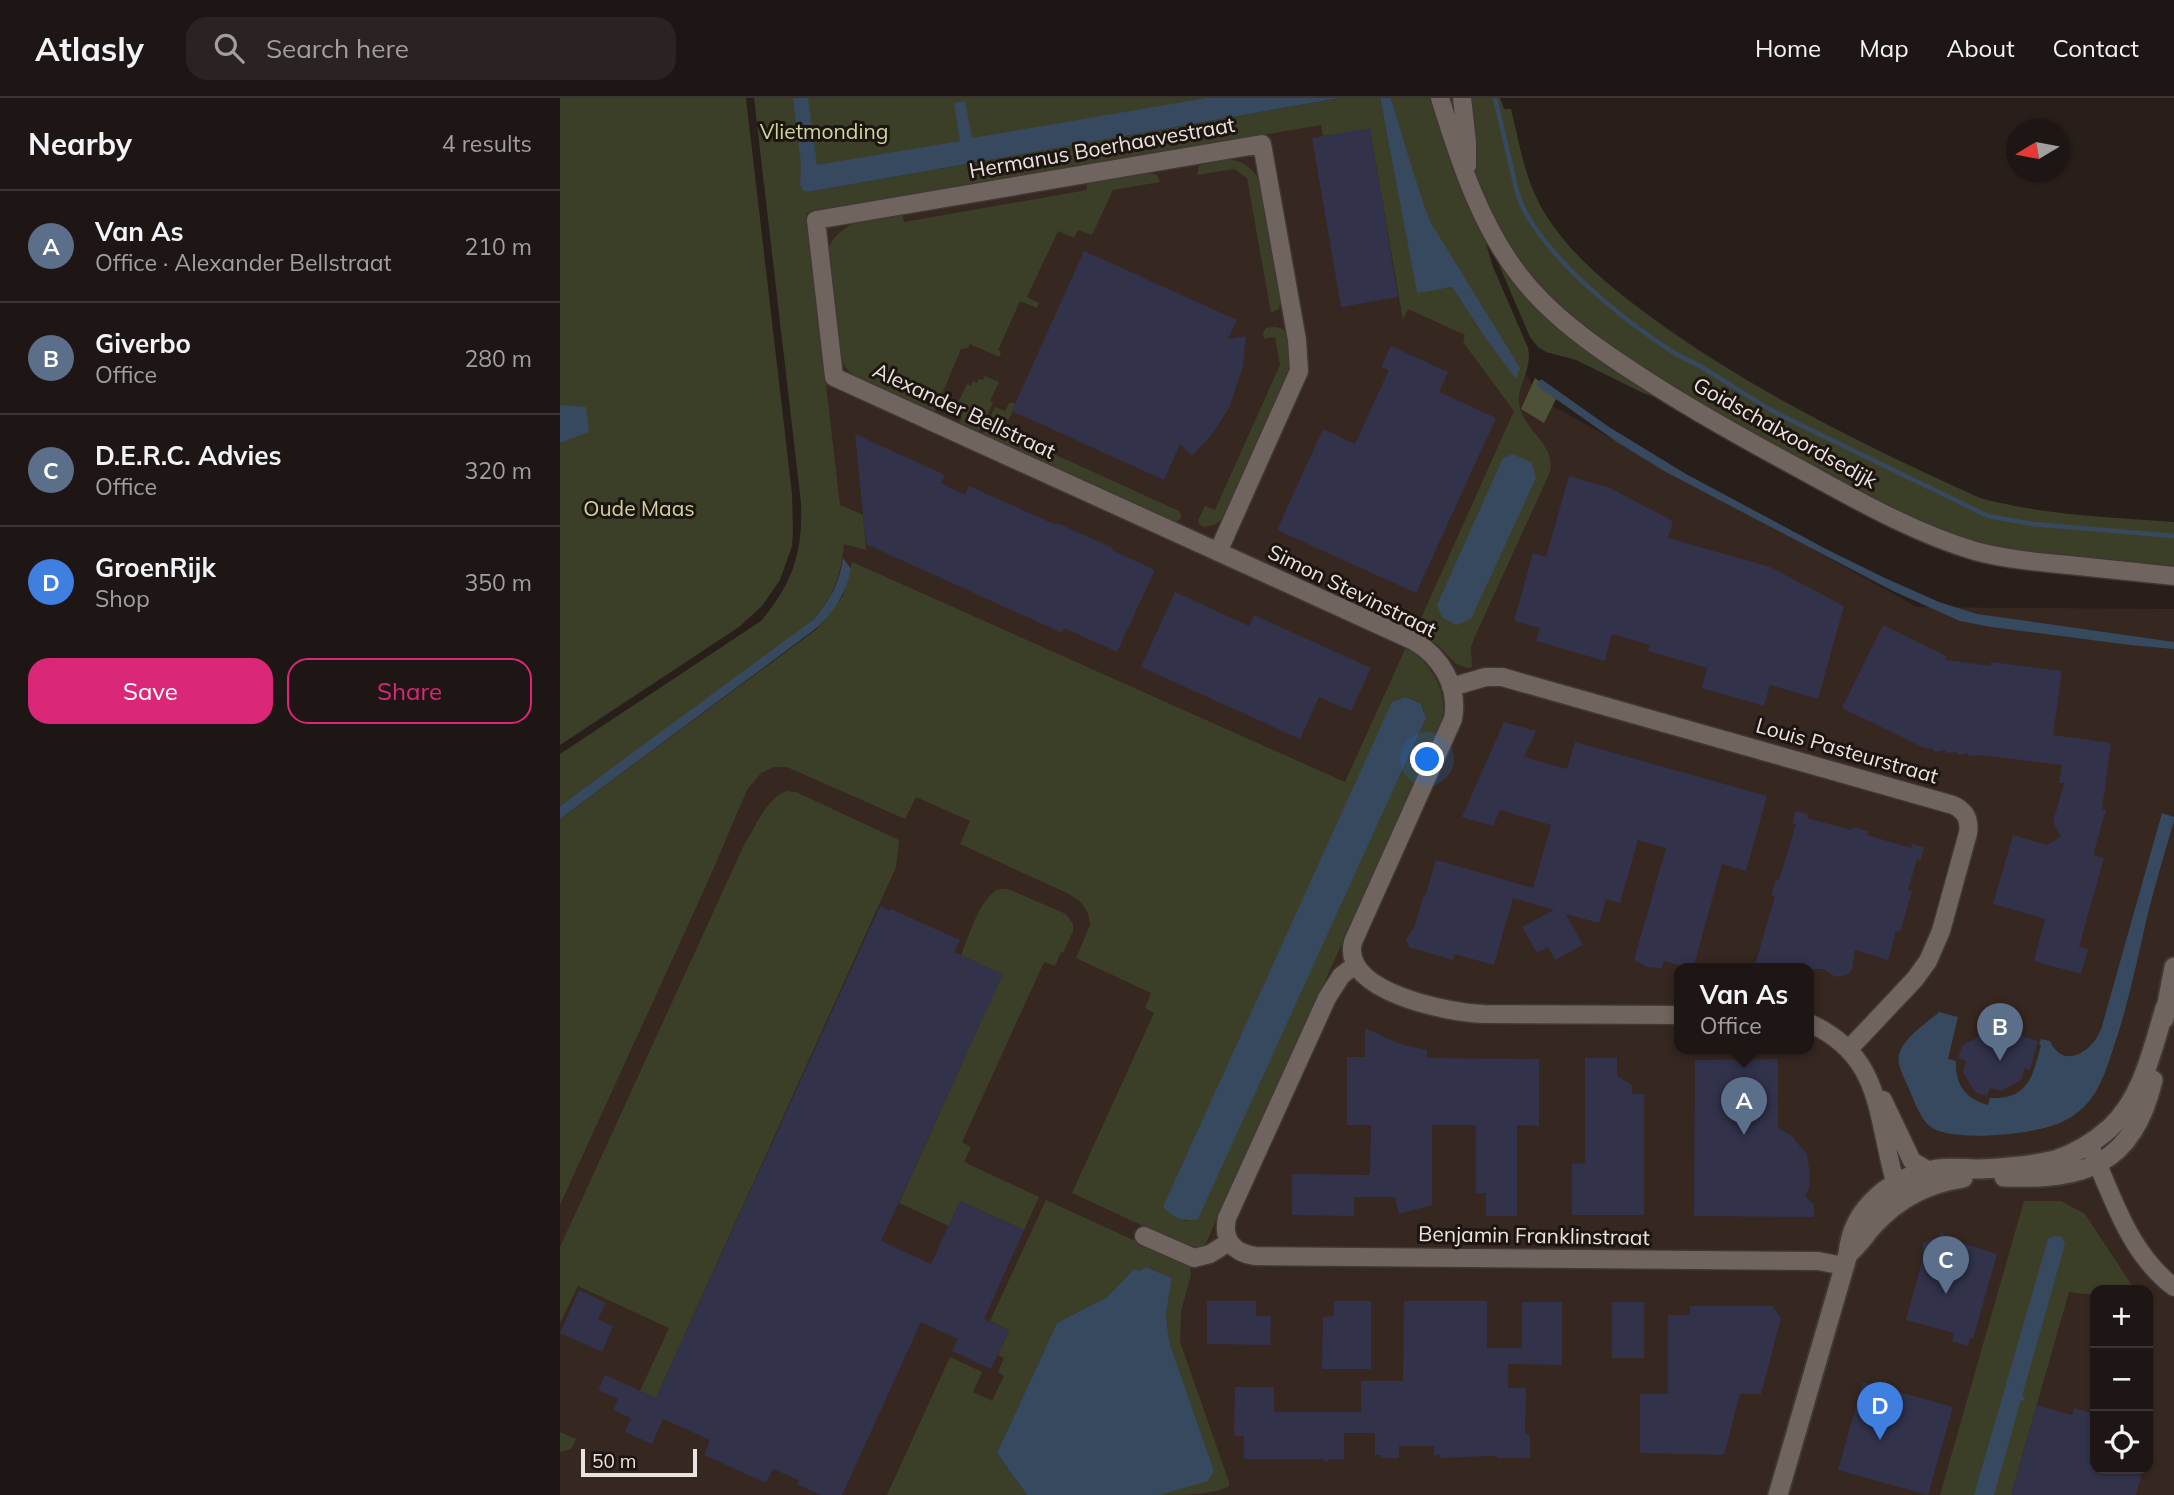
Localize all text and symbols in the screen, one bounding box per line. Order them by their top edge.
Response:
search box [186,17,676,80]
text: Atlasly [35,28,144,69]
icon: search [210,29,248,67]
text: Search here [266,32,409,65]
text: Home [1755,33,1821,63]
text: Map [1859,33,1909,63]
text: About [1947,33,2015,63]
text: Contact [2053,33,2139,63]
street label: Hermanus Boerhaavestraat [967,111,1237,183]
park label: Vlietmonding [760,118,888,144]
north arrow [2006,119,2069,182]
text: Nearby [28,125,132,163]
text: 4 results [442,129,532,158]
text: Van As [95,215,183,248]
text: A [42,232,60,261]
text: 210 m [464,232,532,261]
text: Office · Alexander Bellstraat [95,248,392,277]
text: Giverbo [95,327,191,360]
text: B [43,344,59,373]
text: 280 m [464,344,532,373]
street label: Alexander Bellstraat [869,356,1060,464]
text: Office [95,360,157,389]
street label: Goidschalxoordsedijk [1689,371,1882,494]
text: D.E.R.C. Advies [95,439,282,472]
text: C [43,456,59,485]
text: 320 m [464,456,532,485]
text: Office [95,472,157,501]
park label: Oude Maas [583,495,695,521]
street label: Simon Stevinstraat [1264,538,1441,642]
text: GroenRijk [95,551,216,584]
text: D [42,568,60,597]
text: 350 m [464,568,532,597]
text: Shop [95,584,150,613]
button: Save [28,658,273,724]
button: Share [287,658,532,724]
street label: Louis Pasteurstraat [1753,712,1941,789]
your location [1410,742,1444,776]
popup [1674,963,1814,1054]
text: Van As [1700,978,1788,1011]
pin: B [1977,1003,2023,1061]
text: Office [1700,1011,1762,1040]
pin: A [1721,1077,1767,1135]
street label: Benjamin Franklinstraat [1418,1220,1650,1250]
pin: C [1923,1236,1969,1294]
map controls [2090,1285,2153,1474]
button: + [2090,1285,2153,1348]
button: − [2090,1348,2153,1411]
pin: D [1857,1382,1903,1440]
button: locate [2090,1411,2153,1474]
scale bar [581,1446,696,1478]
text: 50 m [592,1449,636,1473]

